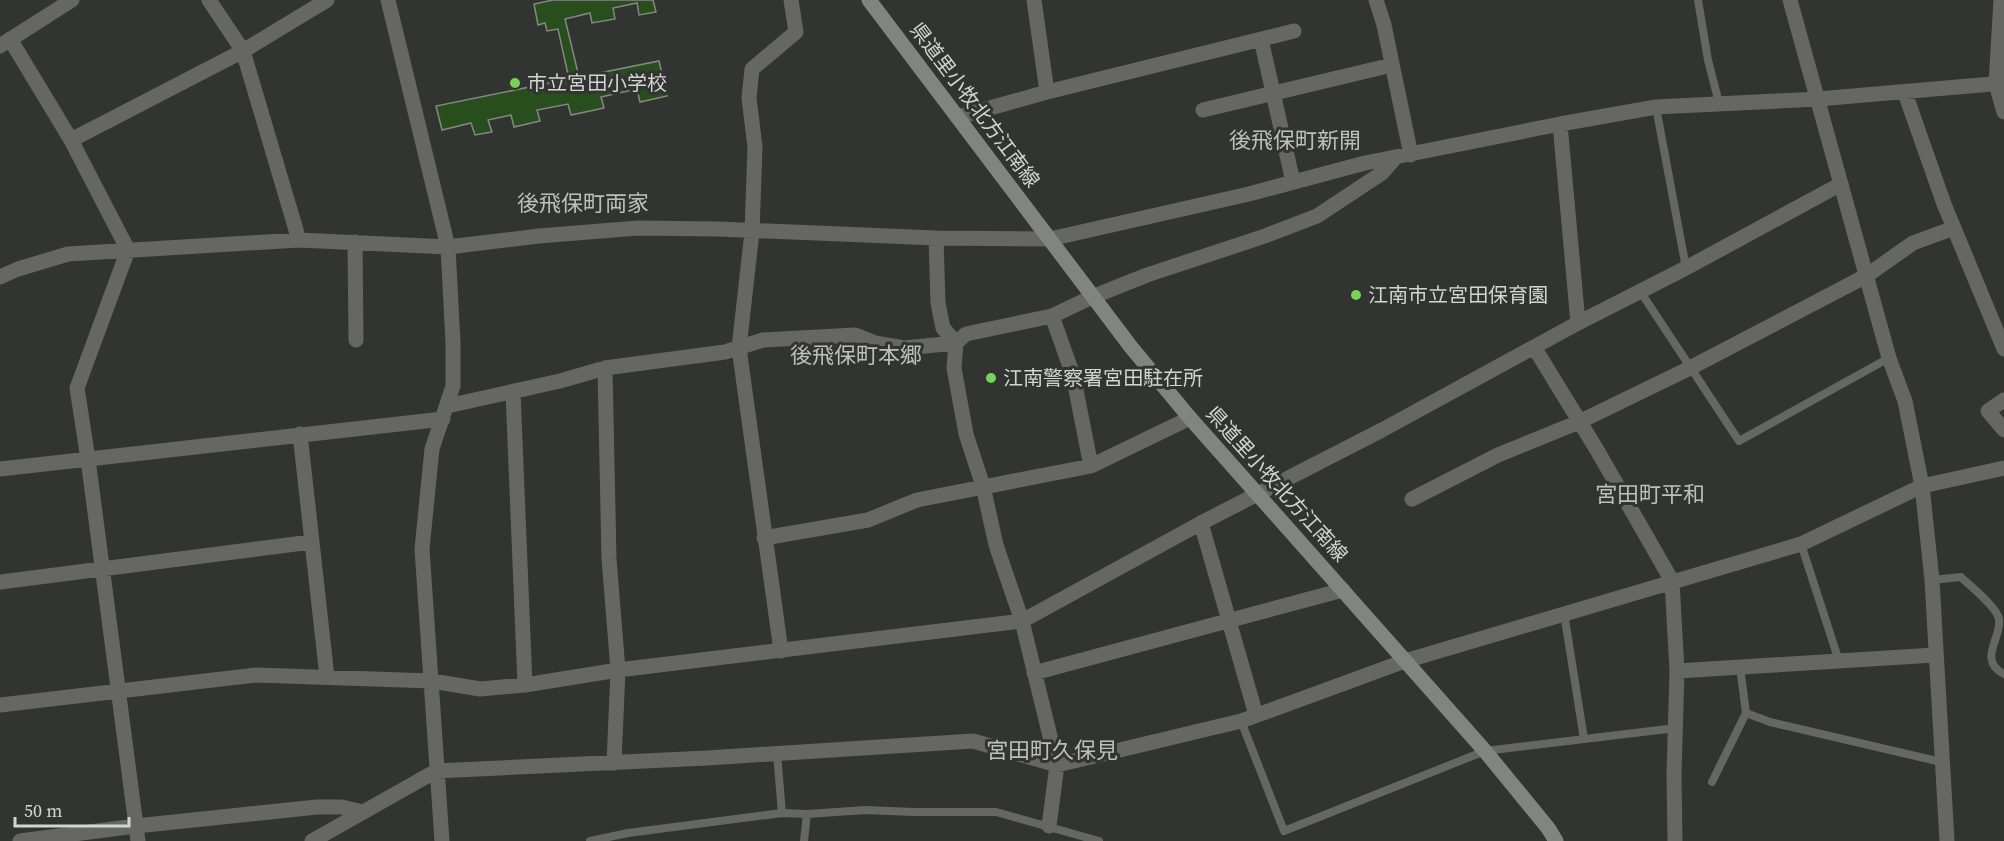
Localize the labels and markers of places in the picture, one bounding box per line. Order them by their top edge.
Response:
place label: 市立宮田小学校 [527,69,667,97]
marker: 市立宮田小学校 [508,76,522,90]
place label: 江南市立宮田保育園 [1368,281,1548,309]
marker: 江南市立宮田保育園 [1349,288,1363,302]
place label: 江南警察署宮田駐在所 [1003,364,1203,392]
marker: 江南警察署宮田駐在所 [984,371,998,385]

